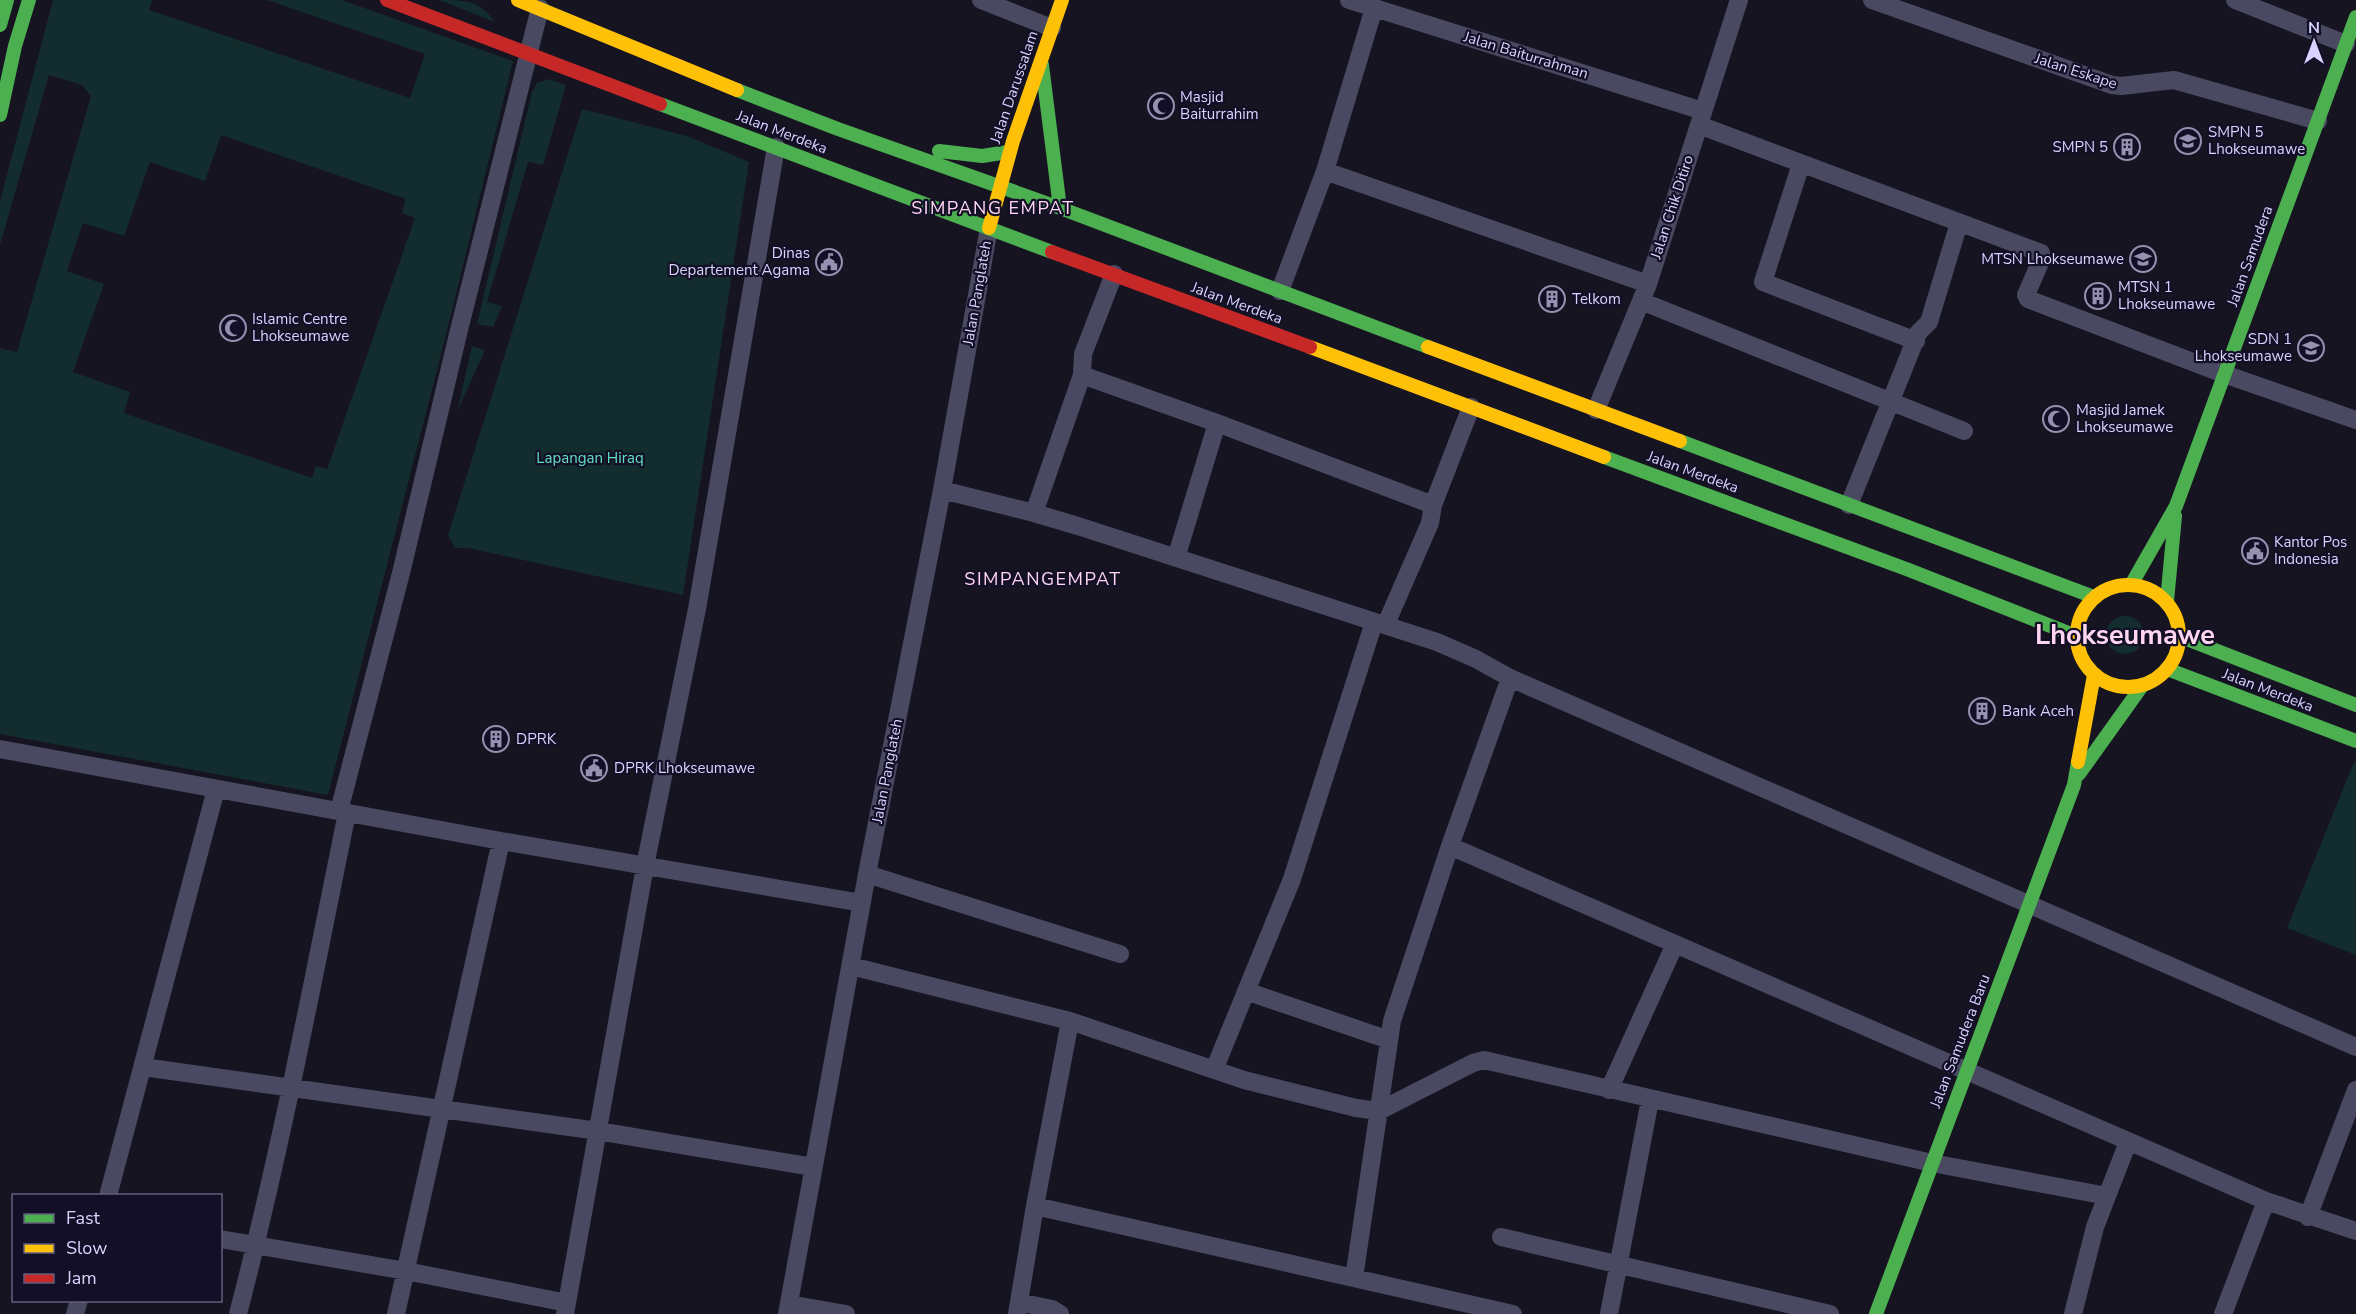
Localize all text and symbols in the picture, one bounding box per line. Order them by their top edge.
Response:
north arrow [2284,12,2344,72]
text: N [2308,17,2320,39]
street label: Jalan Baiturrahman [1460,26,1591,83]
street label: Jalan Darussalam [985,28,1043,147]
street label: Jalan Eskape [2031,48,2120,94]
place label: Masjid Baiturrahim [1180,87,1259,124]
mosque icon: Masjid Baiturrahim [1146,91,1176,121]
street label: Jalan Merdeka [733,105,830,158]
place label: SMPN 5 Lhokseumawe [2208,122,2305,159]
school or university icon: SMPN 5 Lhokseumawe [2173,126,2203,156]
building icon: SMPN 5 [2112,132,2142,162]
place label: SMPN 5 [2052,137,2108,157]
street label: Jalan Chik Ditiro [1645,153,1698,262]
district label: SIMPANG EMPAT [911,196,1075,220]
street label: Jalan Samudera [2222,203,2278,310]
street label: Jalan Panglateh [958,239,996,348]
place label: Dinas Departement Agama [668,243,810,280]
school or university icon: MTSN Lhokseumawe [2128,244,2158,274]
public building icon: Dinas Departement Agama [814,247,844,277]
place label: MTSN Lhokseumawe [1981,249,2124,269]
street label: Jalan Merdeka [1188,277,1285,329]
place label: MTSN 1 Lhokseumawe [2118,277,2215,314]
building icon: MTSN 1 Lhokseumawe [2083,281,2113,311]
building icon: Telkom [1537,284,1567,314]
place label: Telkom [1572,289,1621,309]
place label: Islamic Centre Lhokseumawe [252,309,349,346]
mosque icon: Islamic Centre Lhokseumawe [218,313,248,343]
place label: SDN 1 Lhokseumawe [2195,329,2292,366]
school or university icon: SDN 1 Lhokseumawe [2296,333,2326,363]
place label: Masjid Jamek Lhokseumawe [2076,400,2173,437]
mosque icon: Masjid Jamek Lhokseumawe [2041,404,2071,434]
street label: Jalan Merdeka [1644,446,1741,498]
park label: Lapangan Hiraq [536,448,644,468]
place label: Kantor Pos Indonesia [2274,532,2347,569]
public building icon: Kantor Pos Indonesia [2240,536,2270,566]
district label: SIMPANGEMPAT [964,567,1122,591]
district label: Lhokseumawe [2035,617,2215,654]
street label: Jalan Merdeka [2219,663,2316,716]
building icon: Bank Aceh [1967,696,1997,726]
place label: Bank Aceh [2002,701,2074,721]
street label: Jalan Panglateh [867,717,907,826]
building icon: DPRK [481,724,511,754]
place label: DPRK [516,729,557,749]
public building icon: DPRK Lhokseumawe [579,753,609,783]
place label: DPRK Lhokseumawe [614,758,755,778]
street label: Jalan Samudera Baru [1925,971,1995,1112]
legend [12,1194,222,1302]
text: Fast [66,1206,101,1230]
text: Slow [66,1236,107,1260]
text: Jam [65,1266,97,1290]

